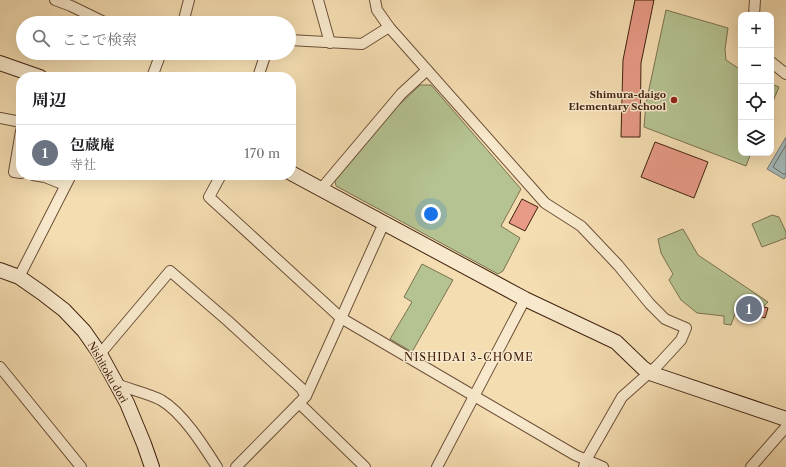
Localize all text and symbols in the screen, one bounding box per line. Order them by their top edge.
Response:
map controls [738,12,774,156]
button: + [738,12,774,48]
search box [16,16,296,60]
icon: search [30,27,52,49]
text: ここで検索 [62,30,137,49]
button: − [738,48,774,84]
button: locate [738,84,774,120]
place label: Shimura-daigo Elementary School [568,88,666,113]
text: 周辺 [32,90,66,110]
marker: Shimura-daigo Elementary School [669,95,679,105]
button: layers [738,120,774,156]
text: 包蔵庵 [70,135,115,154]
text: 1 [42,145,48,161]
text: 170 m [244,145,280,161]
text: 寺社 [70,156,96,172]
your location [421,204,441,224]
pin: 1 [736,294,762,324]
street label: Nishitoku dori [85,339,130,405]
district label: NISHIDAI 3-CHOME [404,350,534,364]

